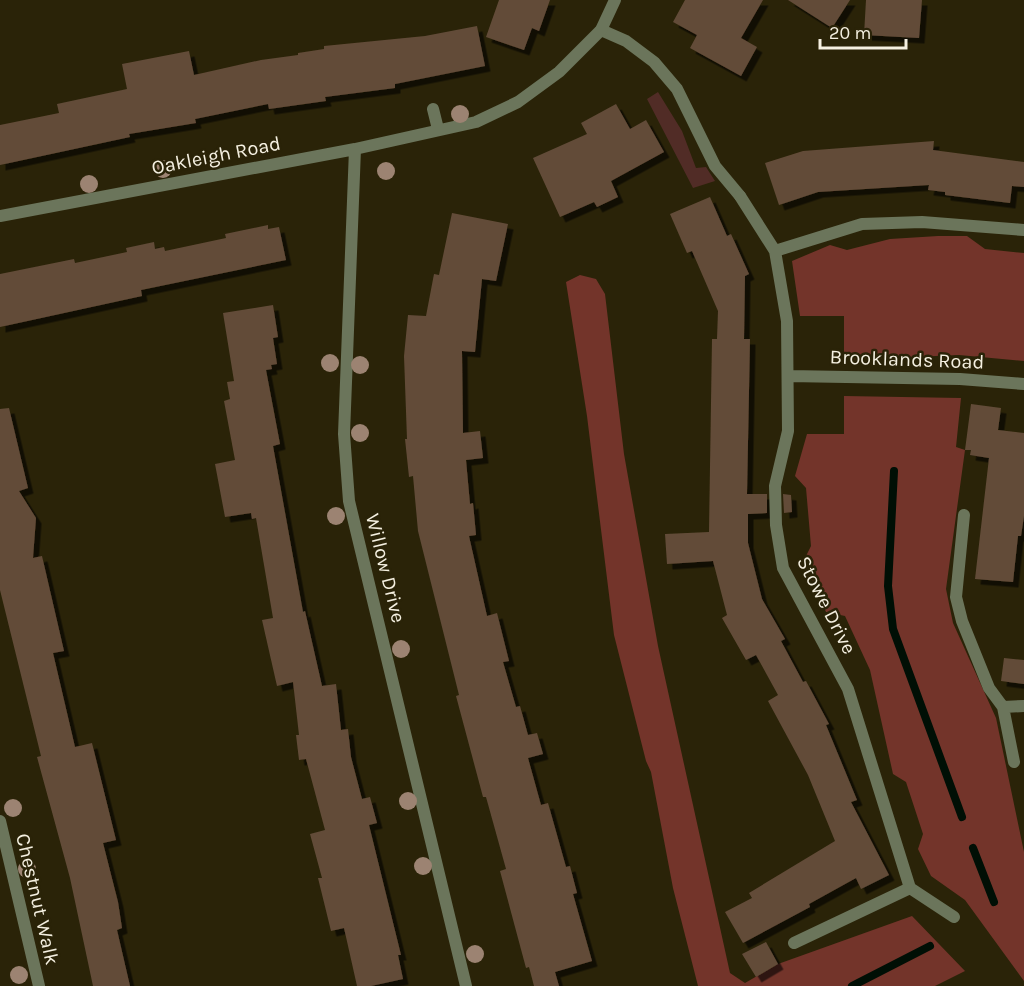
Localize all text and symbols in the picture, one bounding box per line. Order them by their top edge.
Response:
scale bar [820,12,906,50]
text: 20 m [829,22,871,44]
street label: Oakleigh Road [150,132,283,179]
street label: Brooklands Road [829,345,985,374]
street label: Willow Drive [361,511,410,625]
street label: Stowe Drive [792,552,861,658]
street label: Chestnut Walk [11,831,64,967]

